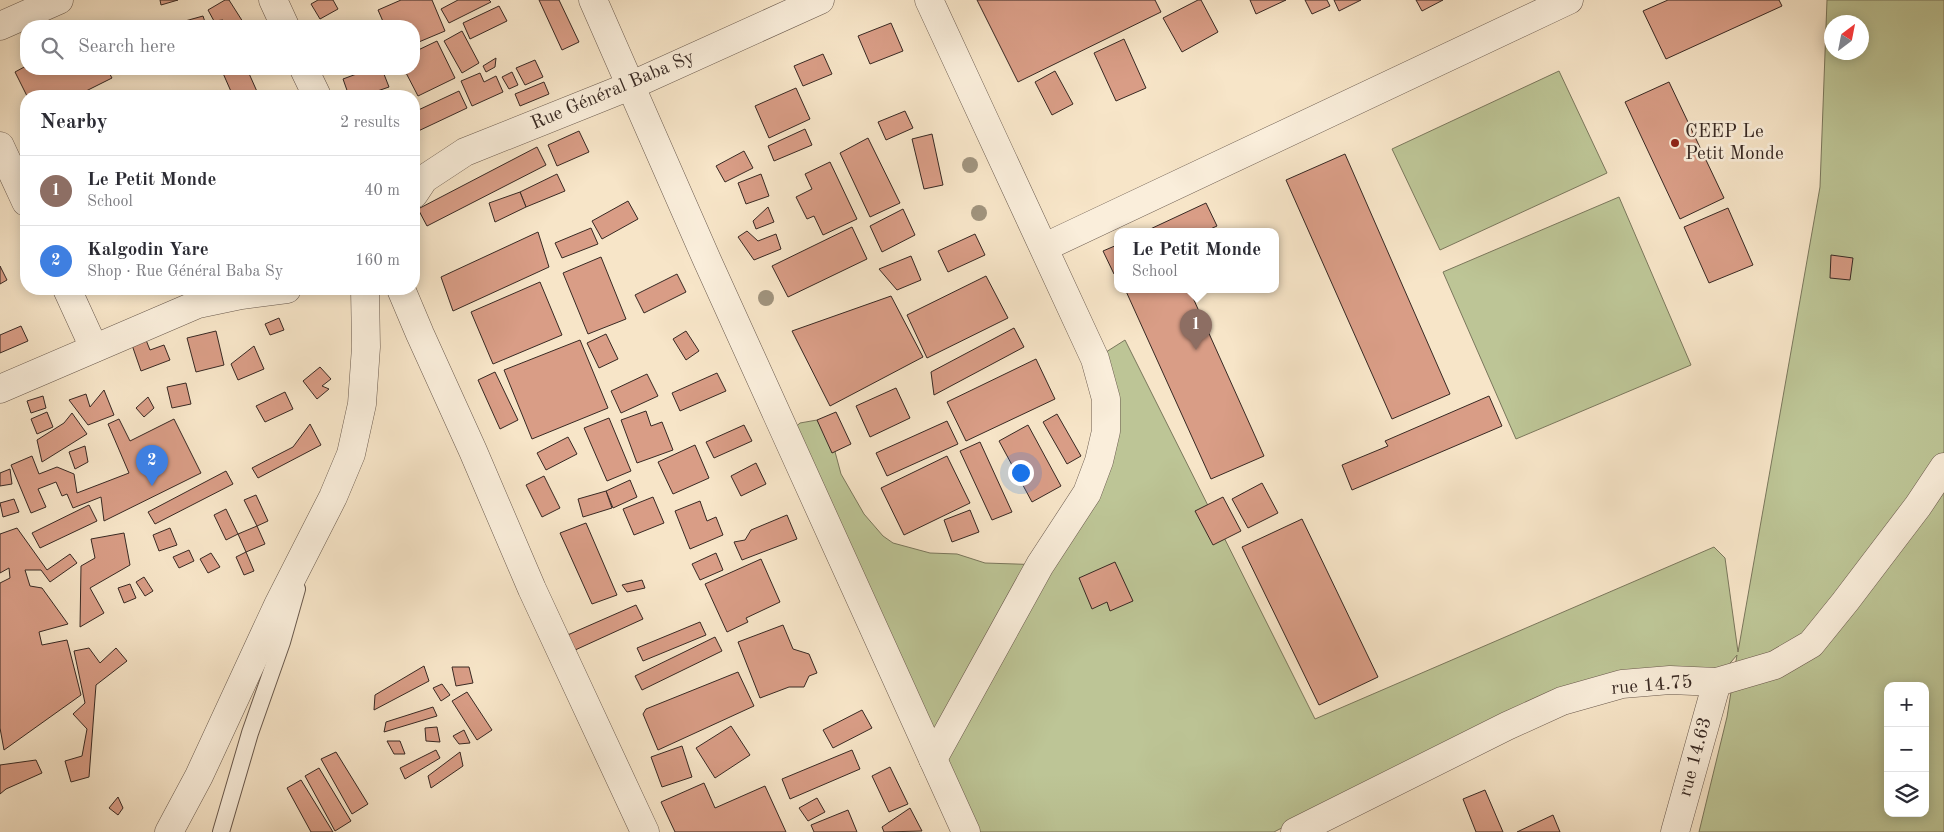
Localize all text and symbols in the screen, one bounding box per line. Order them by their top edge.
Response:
north arrow [1824,15,1869,60]
search box [20,20,420,75]
icon: search [38,34,66,62]
text: Search here [78,38,175,57]
street label: Rue Général Baba Sy [528,48,698,134]
text: Nearby [40,112,108,133]
text: 2 results [340,115,400,131]
place label: CEEP Le Petit Monde [1685,123,1784,164]
marker: CEEP Le Petit Monde [1669,137,1681,149]
text: Le Petit Monde [87,171,216,190]
text: 1 [51,183,61,199]
text: 40 m [364,183,400,199]
text: School [87,194,133,210]
popup [1114,228,1279,293]
text: Kalgodin Yare [87,241,209,260]
text: Le Petit Monde [1132,241,1261,260]
text: 2 [51,253,61,269]
text: 160 m [355,253,400,269]
text: Shop · Rue Général Baba Sy [87,264,283,280]
text: School [1132,264,1178,280]
pin: 1 [1180,309,1212,350]
pin: 2 [136,445,168,486]
your location [1008,460,1034,486]
street label: rue 14.75 [1611,673,1693,699]
map controls [1884,682,1929,817]
button: + [1884,682,1929,727]
street label: rue 14.63 [1676,715,1716,799]
button: − [1884,727,1929,772]
button: layers [1884,772,1929,817]

